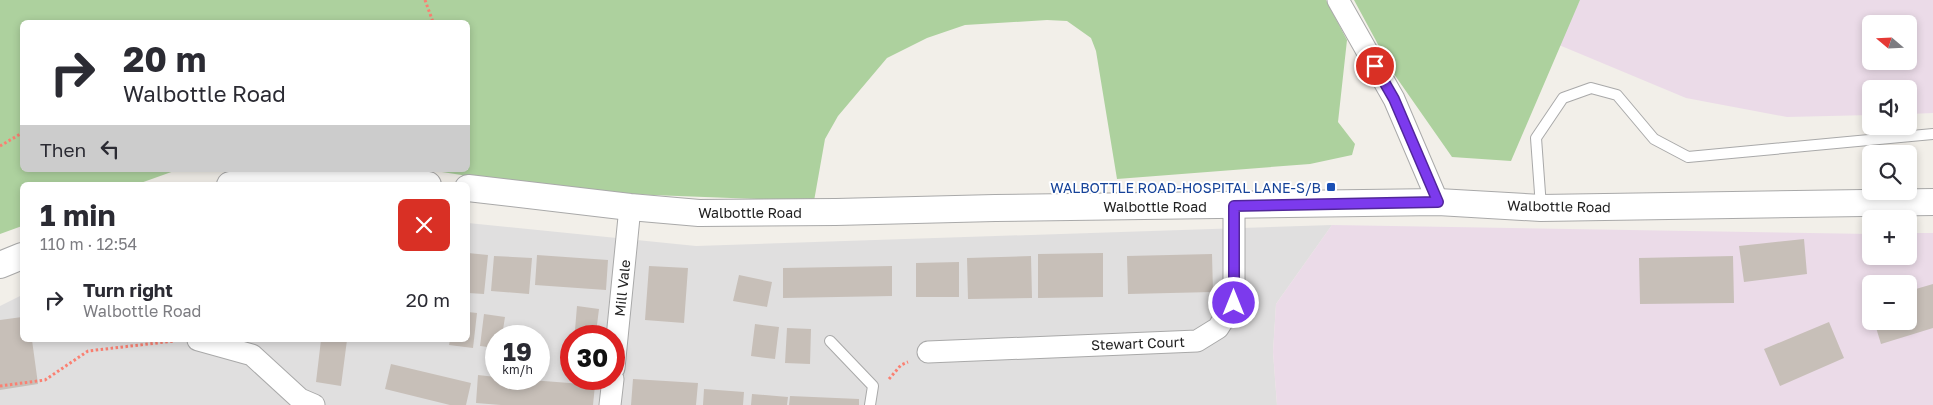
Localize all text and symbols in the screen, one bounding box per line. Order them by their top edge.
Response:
north arrow [1862,15,1918,70]
map controls [1862,15,1917,330]
text: 20 m [123,38,206,80]
icon: right [40,40,105,105]
pin [1354,45,1396,87]
icon: arrive [1361,52,1389,80]
text: Walbottle Road [123,80,286,107]
button: sound [1862,80,1917,135]
icon: left [96,135,124,163]
text: Then [40,138,86,161]
button: search [1862,145,1917,200]
place label: WALBOTTLE ROAD-HOSPITAL LANE-S/B [1050,179,1321,196]
marker: WALBOTTLE ROAD-HOSPITAL LANE-S/B [1325,181,1337,193]
text: 1 min [40,197,116,233]
street label: Walbottle Road [1507,197,1611,215]
street label: Walbottle Road [1103,198,1207,215]
button: close [398,199,450,251]
street label: Walbottle Road [698,204,802,221]
button: + [1862,210,1917,265]
text: 110 m · 12:54 [40,234,137,254]
street label: Mill Vale [611,259,633,317]
button: − [1862,275,1917,330]
position arrow [1207,276,1259,328]
text: Turn right [83,278,173,301]
icon: right [40,286,68,314]
text: 20 m [406,288,450,311]
text: Walbottle Road [83,301,201,321]
speed limit sign: 30 [560,325,625,390]
street label: Stewart Court [1091,333,1185,353]
text: 19 [503,336,532,367]
text: km/h [502,362,533,377]

